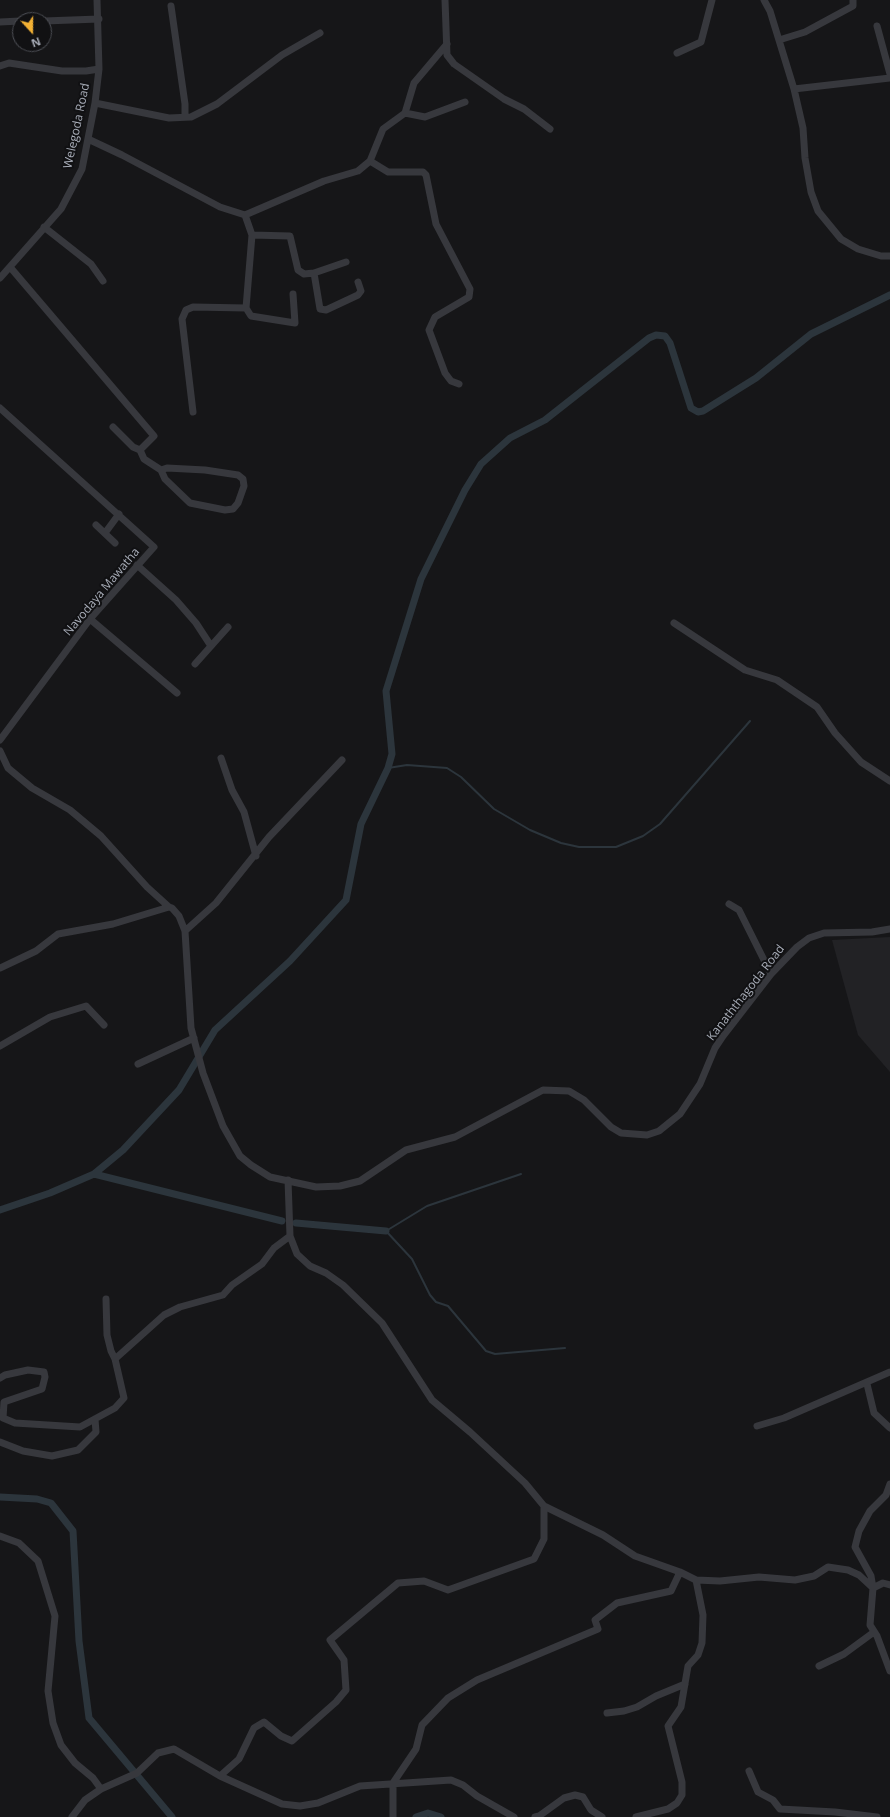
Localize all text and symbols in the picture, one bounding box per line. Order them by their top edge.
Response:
north arrow [12,12,52,52]
text: N [29,34,43,51]
street label: Welegoda Road [61,82,93,170]
street label: Navodaya Mawatha [61,545,143,639]
street label: Kanaththagoda Road [704,942,788,1044]

